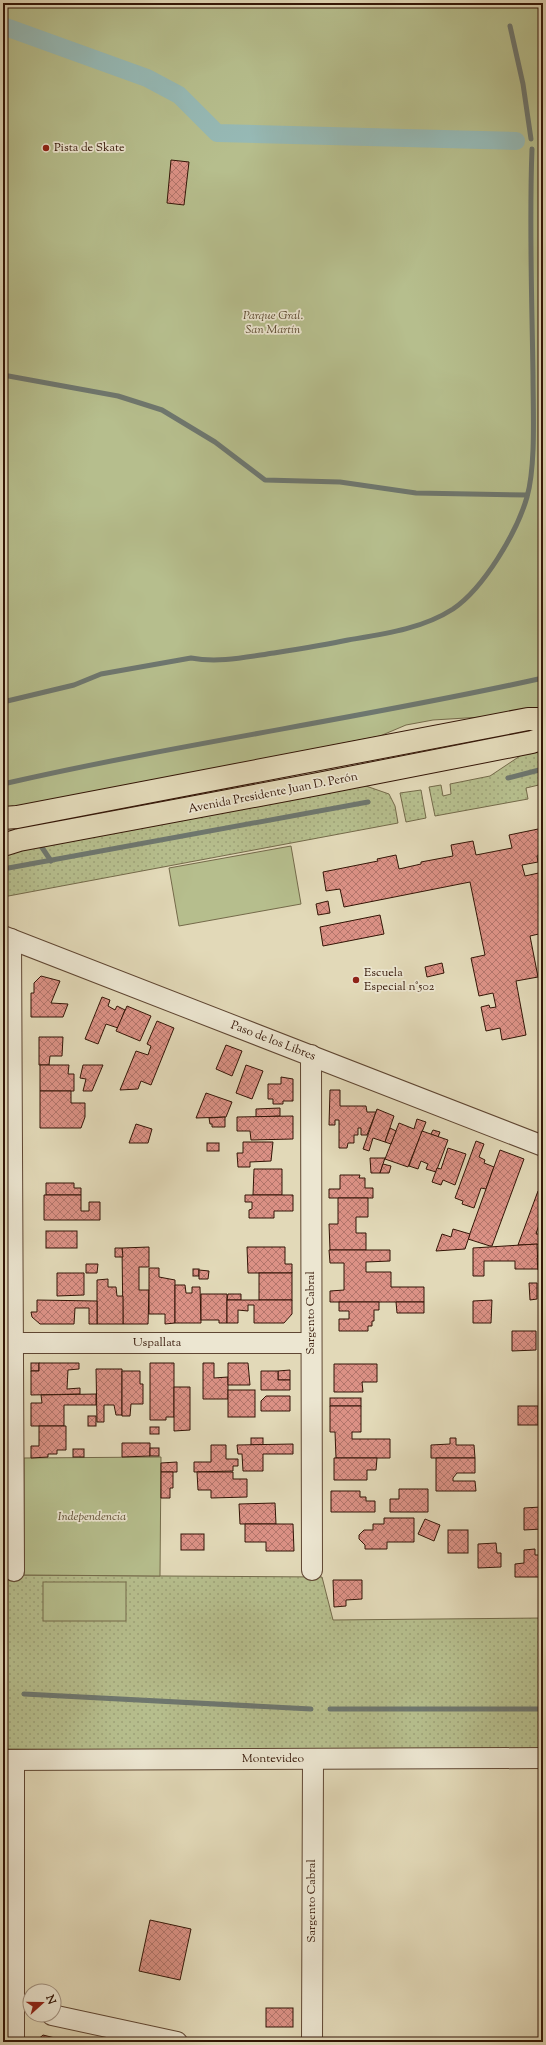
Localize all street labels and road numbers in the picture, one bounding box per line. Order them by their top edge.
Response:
street label: Avenida Presidente Juan D. Perón [187,768,359,818]
street label: Paso de los Libres [228,1017,318,1066]
street label: Sargento Cabral [302,1271,320,1355]
street label: Uspallata [133,1334,182,1352]
street label: Montevideo [242,1750,305,1768]
street label: Sargento Cabral [303,1859,321,1943]

